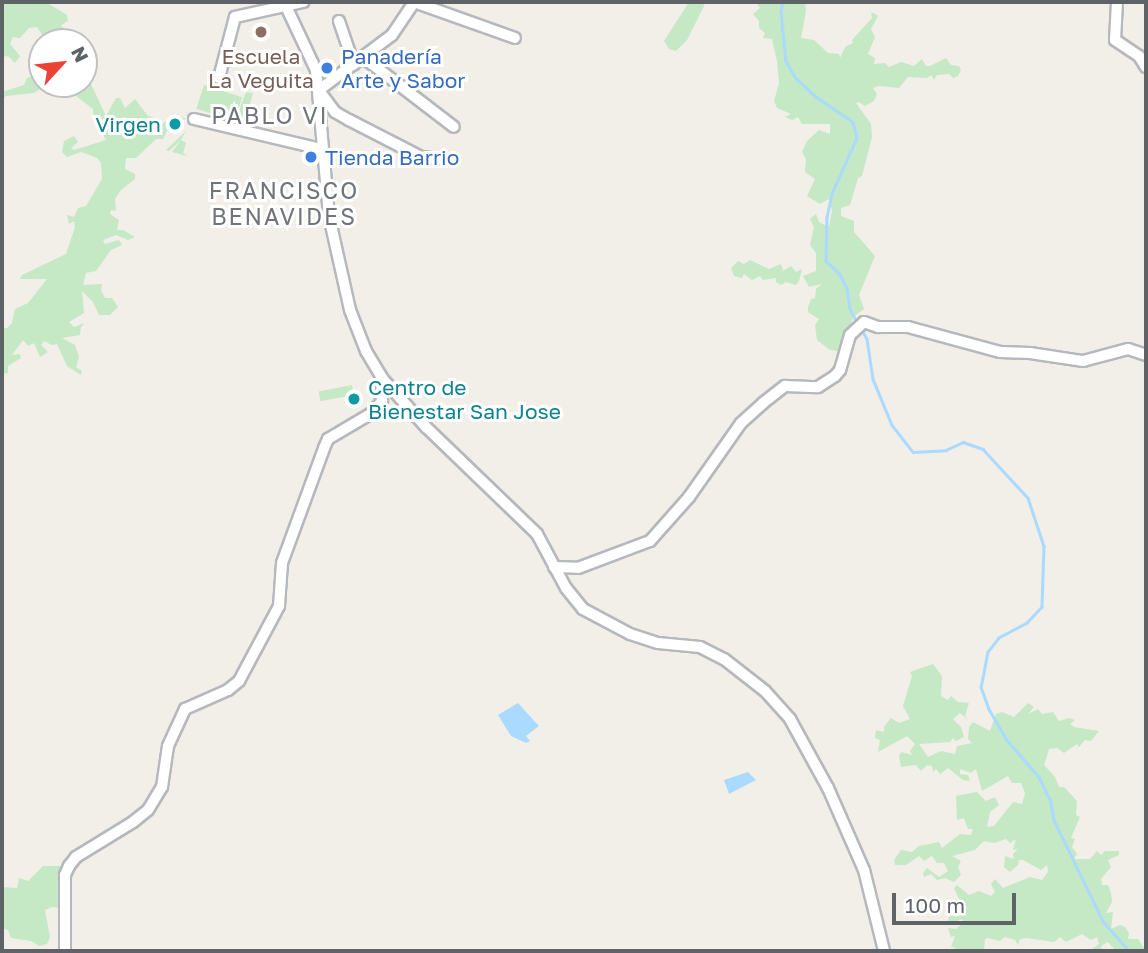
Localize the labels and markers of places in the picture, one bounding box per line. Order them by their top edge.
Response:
marker: Escuela La Veguita [253,24,269,40]
place label: Escuela La Veguita [208,43,314,93]
place label: Panadería Arte y Sabor [341,43,466,93]
marker: Panadería Arte y Sabor [319,60,335,76]
place label: Virgen [95,111,161,137]
marker: Virgen [167,116,183,132]
place label: Tienda Barrio [325,144,459,170]
marker: Tienda Barrio [303,149,319,165]
place label: Centro de Bienestar San Jose [368,374,561,424]
marker: Centro de Bienestar San Jose [346,391,362,407]

